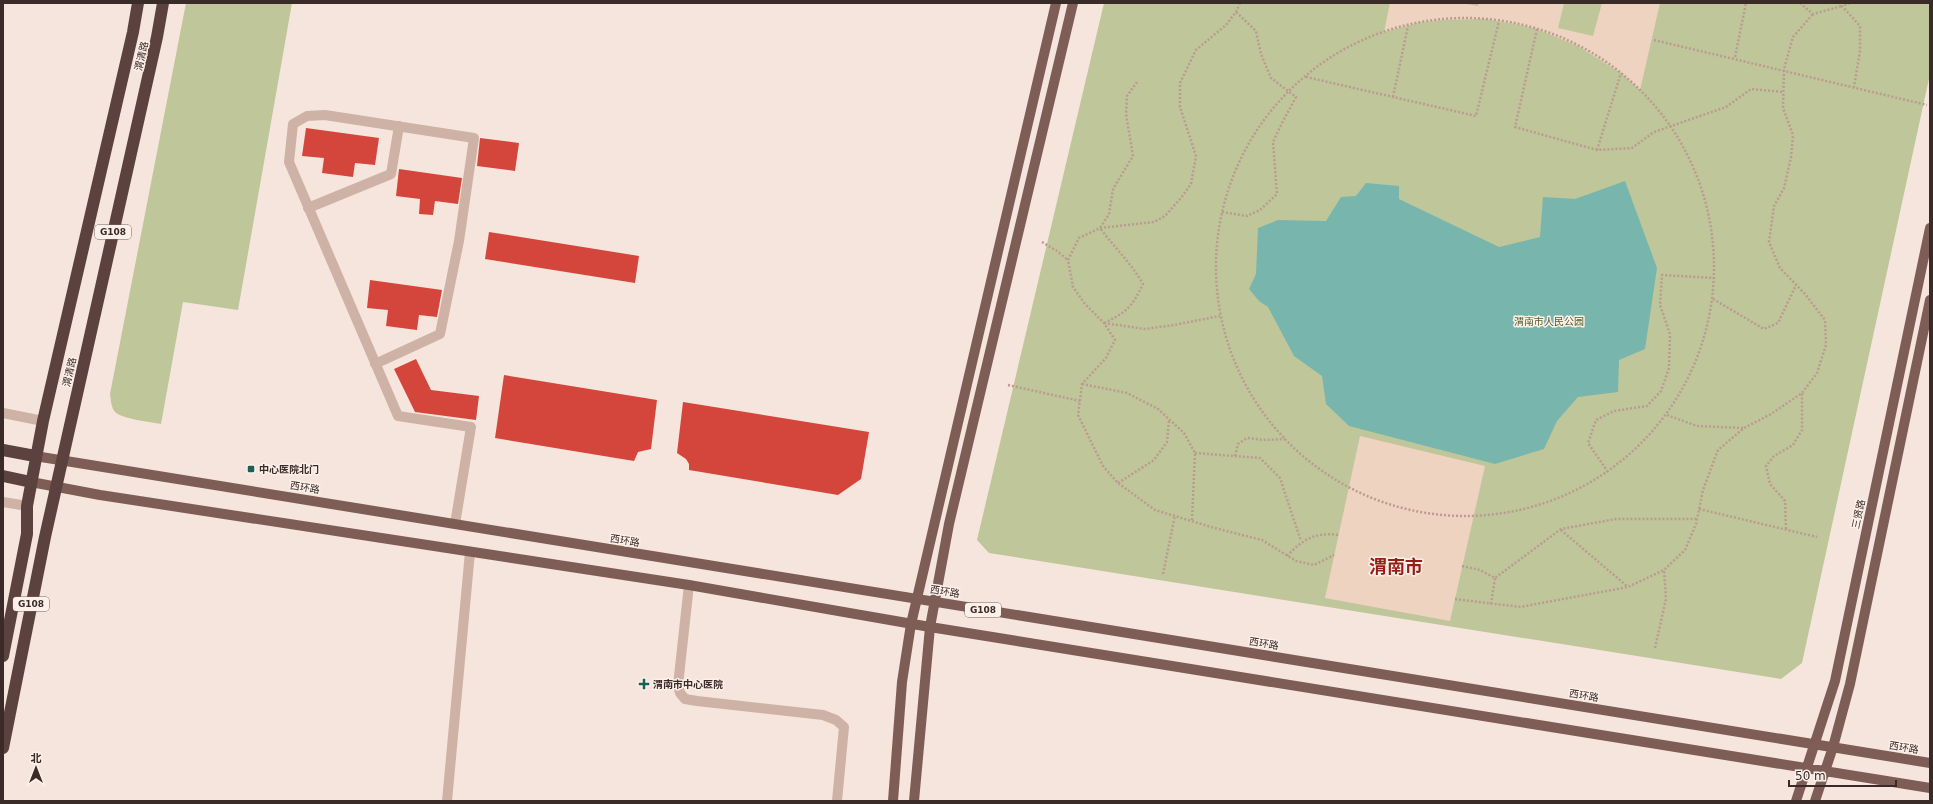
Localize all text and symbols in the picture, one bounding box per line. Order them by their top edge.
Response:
street label: 渭清路 [133,40,150,72]
road number: G108 [95,225,131,239]
park label: 渭南市人民公园 [1514,316,1584,327]
street label: 渭清路 [61,356,78,388]
marker: 中心医院北门 [246,464,256,474]
place label: 中心医院北门 [259,464,319,475]
street label: 西环路 [289,480,321,495]
street label: 三贤路 [1850,498,1867,530]
street label: 西环路 [609,533,641,548]
district label: 渭南市 [1369,556,1423,577]
street label: 西环路 [929,584,961,599]
road number: G108 [13,597,49,611]
road number: G108 [965,603,1001,617]
street label: 西环路 [1248,636,1280,651]
marker: 渭南市中心医院 [638,678,650,690]
place label: 渭南市中心医院 [653,679,723,690]
street label: 西环路 [1568,688,1600,703]
street label: 西环路 [1888,740,1920,755]
north arrow [16,748,56,788]
text: 北 [31,752,42,765]
scale bar [1789,762,1896,788]
text: 50 m [1795,769,1826,783]

